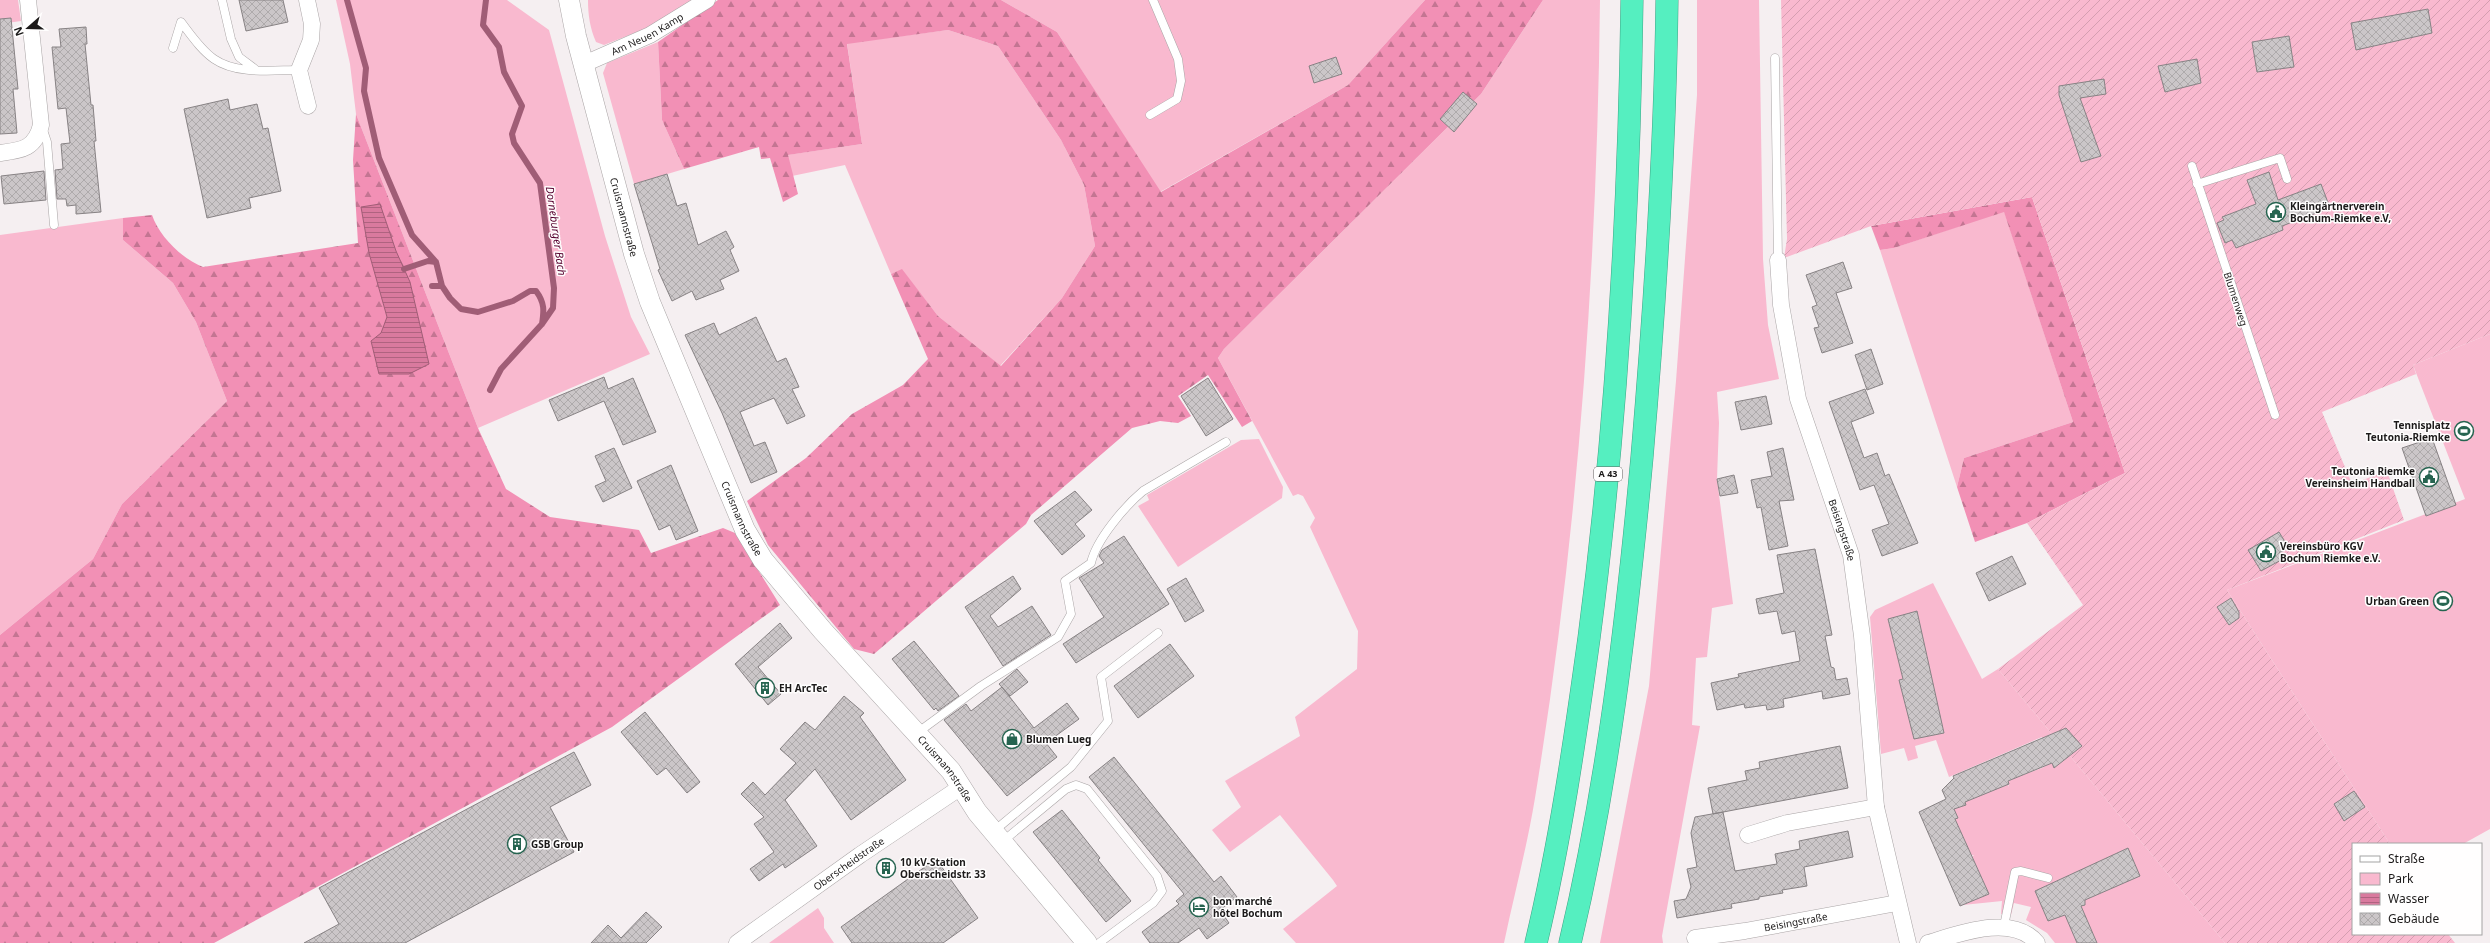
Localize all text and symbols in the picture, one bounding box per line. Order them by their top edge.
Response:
north arrow [8,8,48,48]
street label: Am Neuen Kamp [609,9,686,58]
text: N [10,25,27,38]
street label: Cruismannstraße [607,176,641,258]
water label: Dorneburger Bach [543,185,570,277]
place label: Kleingärtnerverein Bochum-Riemke e.V, [2290,199,2391,225]
public building icon: Kleingärtnerverein Bochum-Riemke e.V, [2265,201,2287,223]
street label: Blumenweg [2221,270,2251,328]
place label: Tennisplatz Teutonia-Riemke [2366,418,2450,444]
sports icon: Tennisplatz Teutonia-Riemke [2453,420,2475,442]
place label: Teutonia Riemke Vereinsheim Handball [2305,464,2415,490]
public building icon: Teutonia Riemke Vereinsheim Handball [2418,466,2440,488]
road number: A 43 [1594,467,1622,481]
street label: Cruismannstraße [718,479,766,559]
street label: Beisingstraße [1826,497,1859,562]
place label: Vereinsbüro KGV Bochum Riemke e.V. [2280,539,2381,565]
public building icon: Vereinsbüro KGV Bochum Riemke e.V. [2255,541,2277,563]
sports icon: Urban Green [2432,590,2454,612]
place label: Urban Green [2366,594,2429,608]
building icon: EH ArcTec [754,677,776,699]
place label: EH ArcTec [779,681,827,695]
shop icon: Blumen Lueg [1001,728,1023,750]
street label: Cruismannstraße [915,732,976,805]
place label: Blumen Lueg [1026,732,1091,746]
building icon: GSB Group [506,833,528,855]
street label: Oberscheidstraße [810,834,887,893]
place label: GSB Group [531,837,584,851]
legend [2352,843,2482,935]
text: Straße [2388,850,2425,867]
place label: 10 kV-Station Oberscheidstr. 33 [900,855,986,881]
building icon: 10 kV-Station Oberscheidstr. 33 [875,857,897,879]
text: Park [2388,870,2414,887]
text: Wasser [2388,890,2429,907]
place label: bon marché hôtel Bochum [1213,894,1283,920]
hotel icon: bon marché hôtel Bochum [1188,896,1210,918]
street label: Beisingstraße [1763,909,1829,934]
text: Gebäude [2388,910,2439,927]

